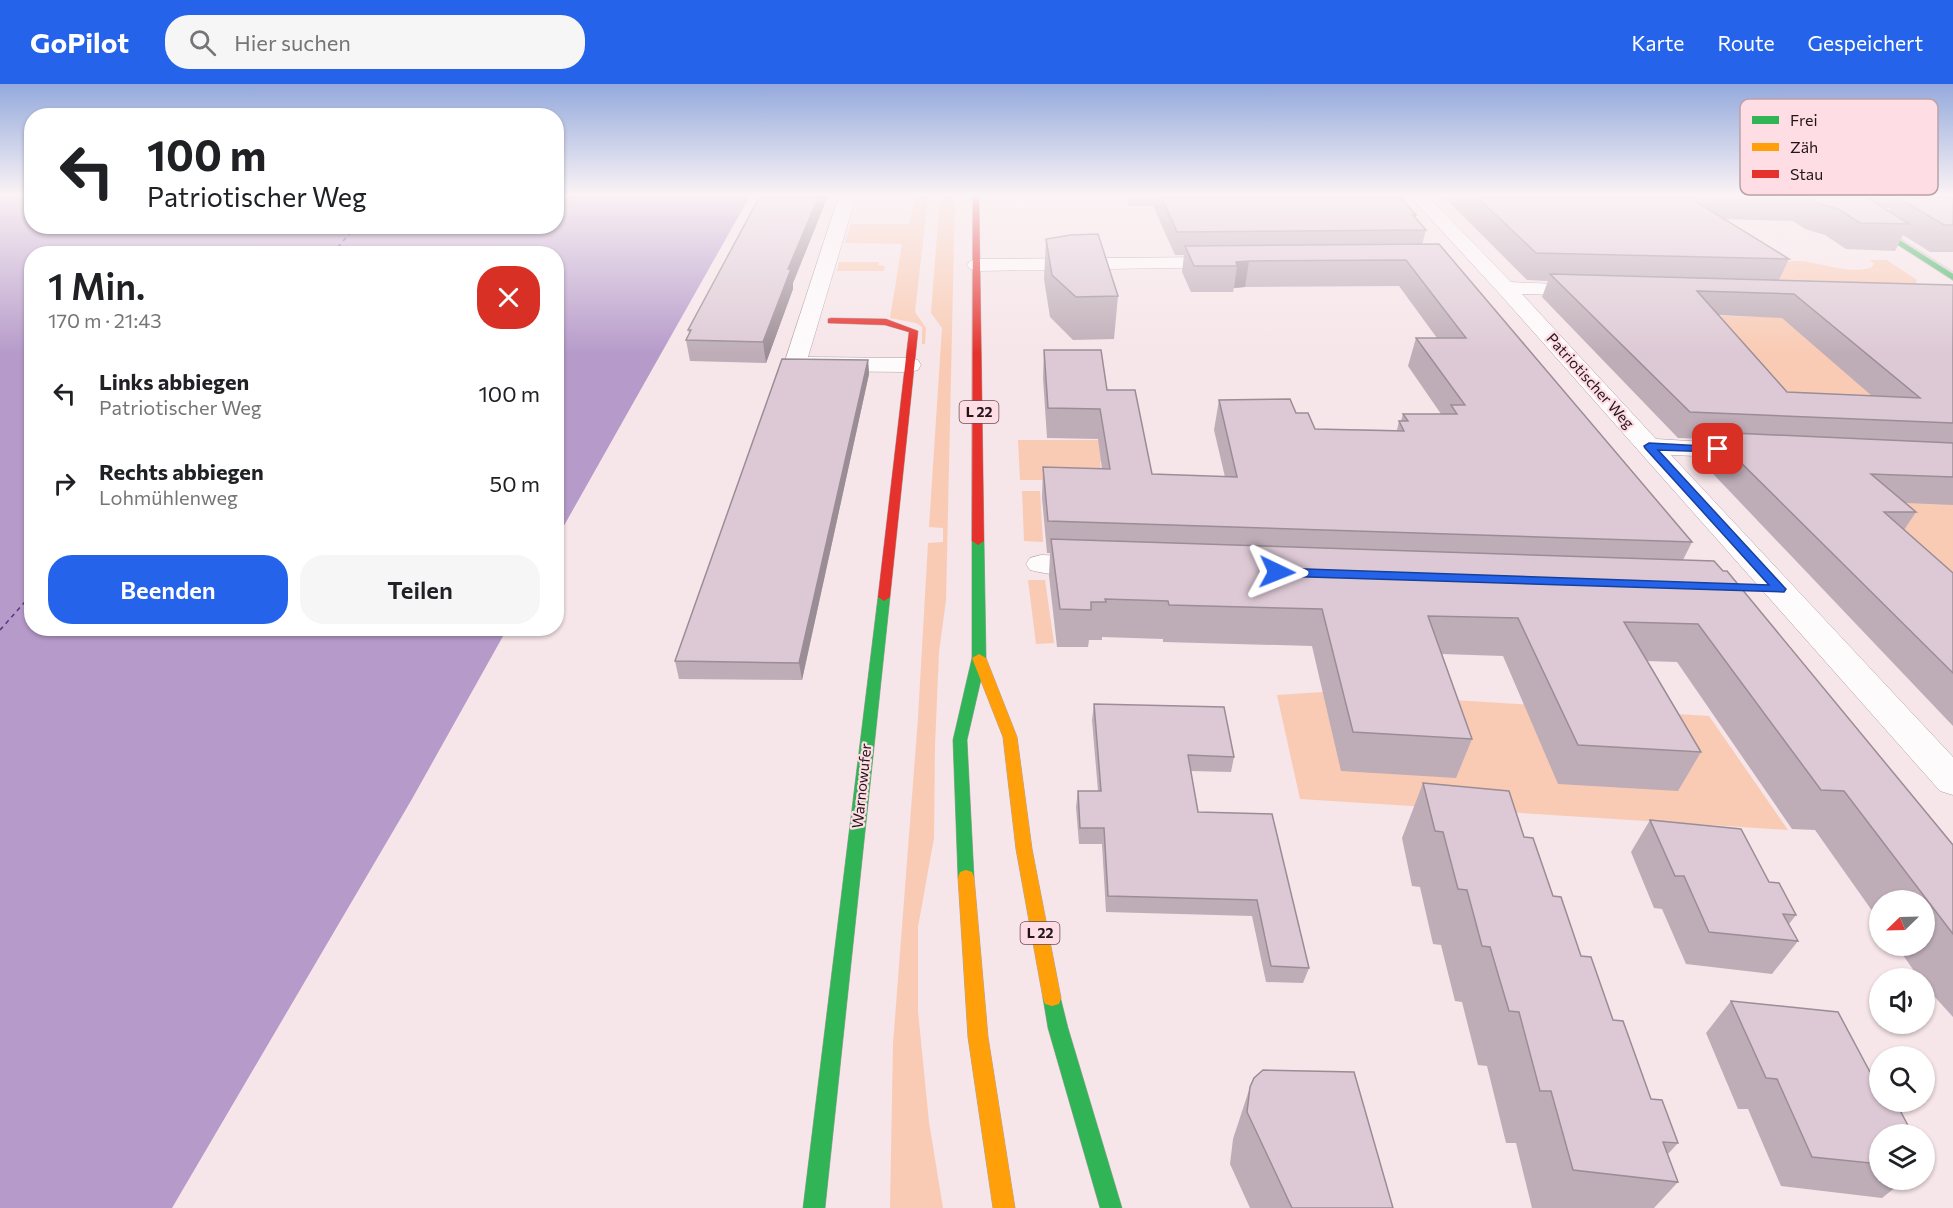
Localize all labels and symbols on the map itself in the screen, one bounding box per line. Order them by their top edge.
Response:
legend [1740,99,1938,195]
text: Frei [1790,110,1818,129]
text: Zäh [1790,137,1818,156]
text: Stau [1790,164,1823,183]
street label: Patriotischer Weg [1543,329,1638,432]
road number: L 22 [960,401,998,423]
pin [1692,423,1743,474]
position arrow [1245,540,1309,604]
street label: Warnowufer [848,742,874,829]
north arrow [1869,890,1935,956]
road number: L 22 [1020,922,1060,944]

